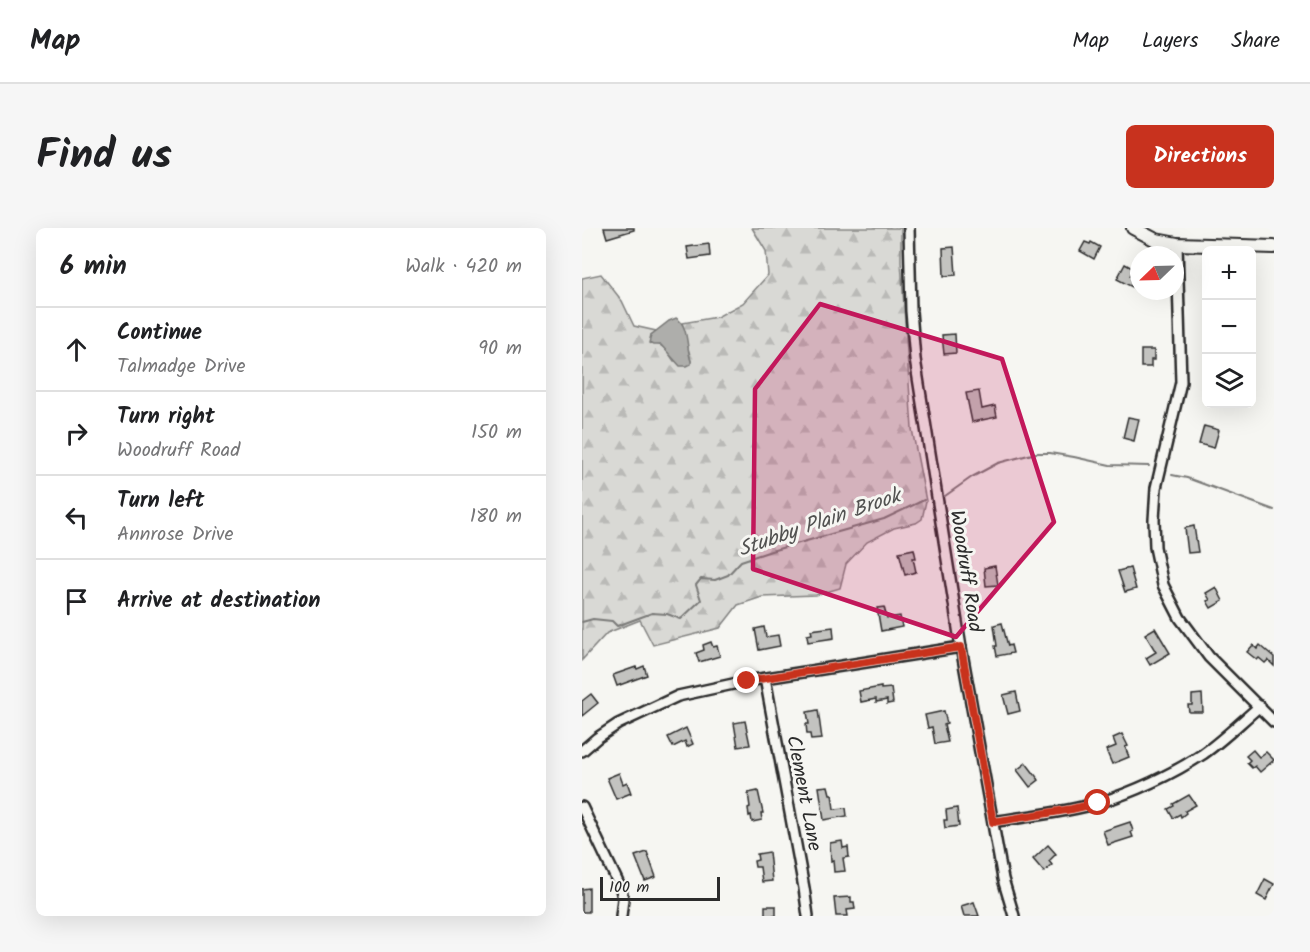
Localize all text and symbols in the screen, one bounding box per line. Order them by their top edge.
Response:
text: Map [30,19,81,64]
text: Map [1072,25,1109,58]
text: Layers [1142,25,1198,58]
text: Share [1231,25,1280,58]
text: Find us [36,123,172,190]
button: Directions [1126,125,1274,188]
text: 6 min [60,246,127,288]
north arrow [1130,246,1184,300]
map controls [1202,246,1256,408]
button: + [1202,246,1256,300]
text: Walk · 420 m [405,251,522,283]
button: − [1202,300,1256,354]
text: Continue [117,316,202,351]
icon: ahead [60,333,93,366]
text: 90 m [478,333,522,365]
text: Talmadge Drive [117,351,246,383]
button: layers [1202,354,1256,408]
text: Turn right [117,400,215,435]
icon: right [60,417,93,450]
text: 150 m [471,417,522,449]
text: Woodruff Road [117,435,240,467]
water label: Stubby Plain Brook [734,479,908,567]
text: Turn left [117,484,204,519]
icon: left [60,501,93,534]
text: 180 m [470,501,522,533]
street label: Woodruff Road [940,508,991,636]
text: Annrose Drive [117,519,233,551]
text: Arrive at destination [117,584,320,619]
icon: arrive [60,585,93,618]
route end [733,667,759,693]
street label: Clement Lane [776,733,830,854]
route start [1084,789,1110,815]
scale bar [600,874,720,902]
text: 100 m [609,875,649,900]

